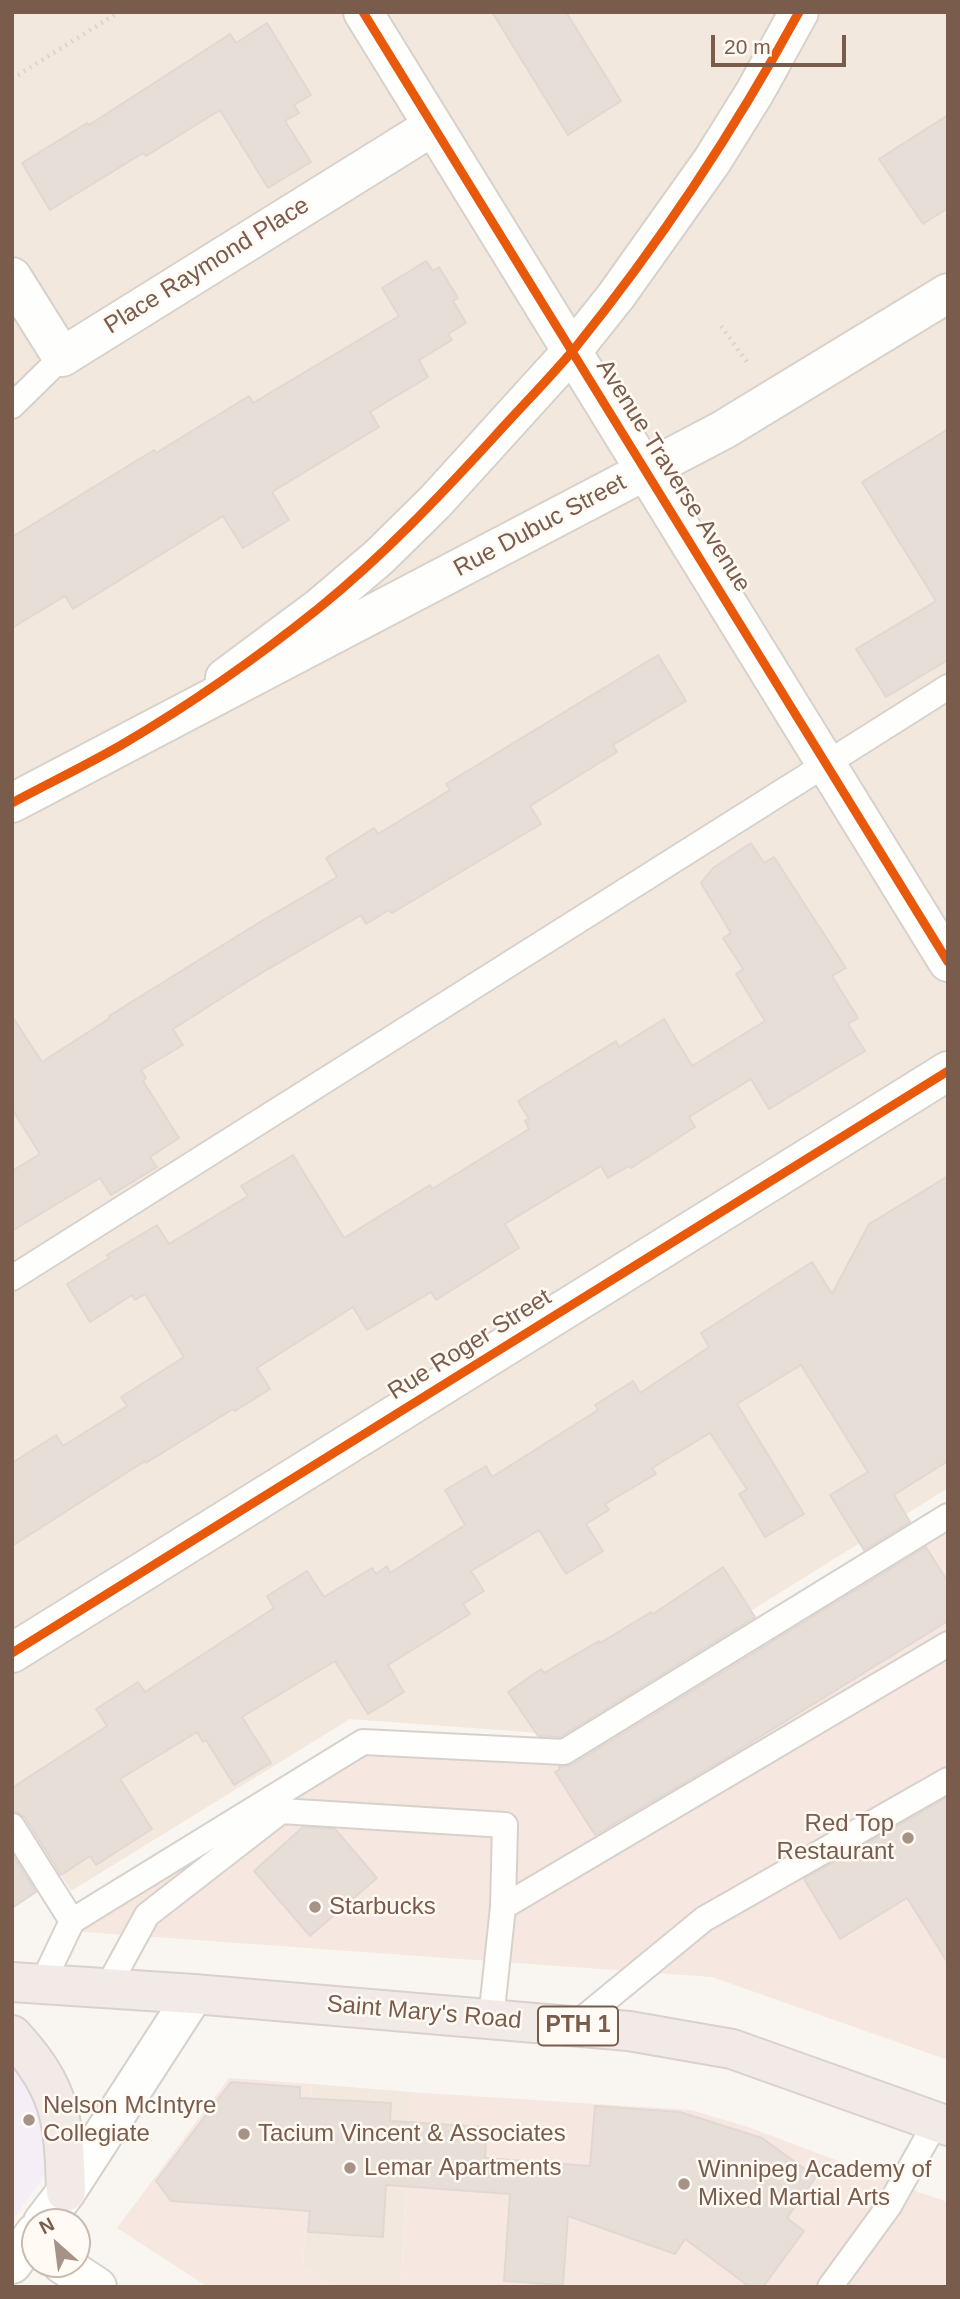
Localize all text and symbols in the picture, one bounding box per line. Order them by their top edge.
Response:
scale bar [715,21,850,65]
text: 20 m [724,35,771,58]
street label: Place Raymond Place [99,191,315,341]
street label: Avenue Traverse Avenue [589,354,757,598]
street label: Rue Dubuc Street [449,469,631,583]
street label: Rue Roger Street [383,1283,557,1407]
place label: Red Top Restaurant [777,1810,894,1866]
marker: Red Top Restaurant [900,1830,916,1846]
place label: Starbucks [329,1893,436,1921]
marker: Starbucks [307,1899,323,1915]
street label: Saint Mary's Road [325,1990,523,2036]
road number: PTH 1 [538,2007,618,2046]
place label: Nelson McIntyre Collegiate [43,2092,216,2148]
marker: Nelson McIntyre Collegiate [21,2112,37,2128]
place label: Tacium Vincent & Associates [258,2120,566,2148]
marker: Tacium Vincent & Associates [236,2126,252,2142]
place label: Lemar Apartments [364,2154,561,2182]
place label: Winnipeg Academy of Mixed Martial Arts [698,2156,931,2212]
marker: Lemar Apartments [342,2160,358,2176]
marker: Winnipeg Academy of Mixed Martial Arts [676,2176,692,2192]
north arrow [21,2208,91,2278]
text: N [36,2213,58,2238]

